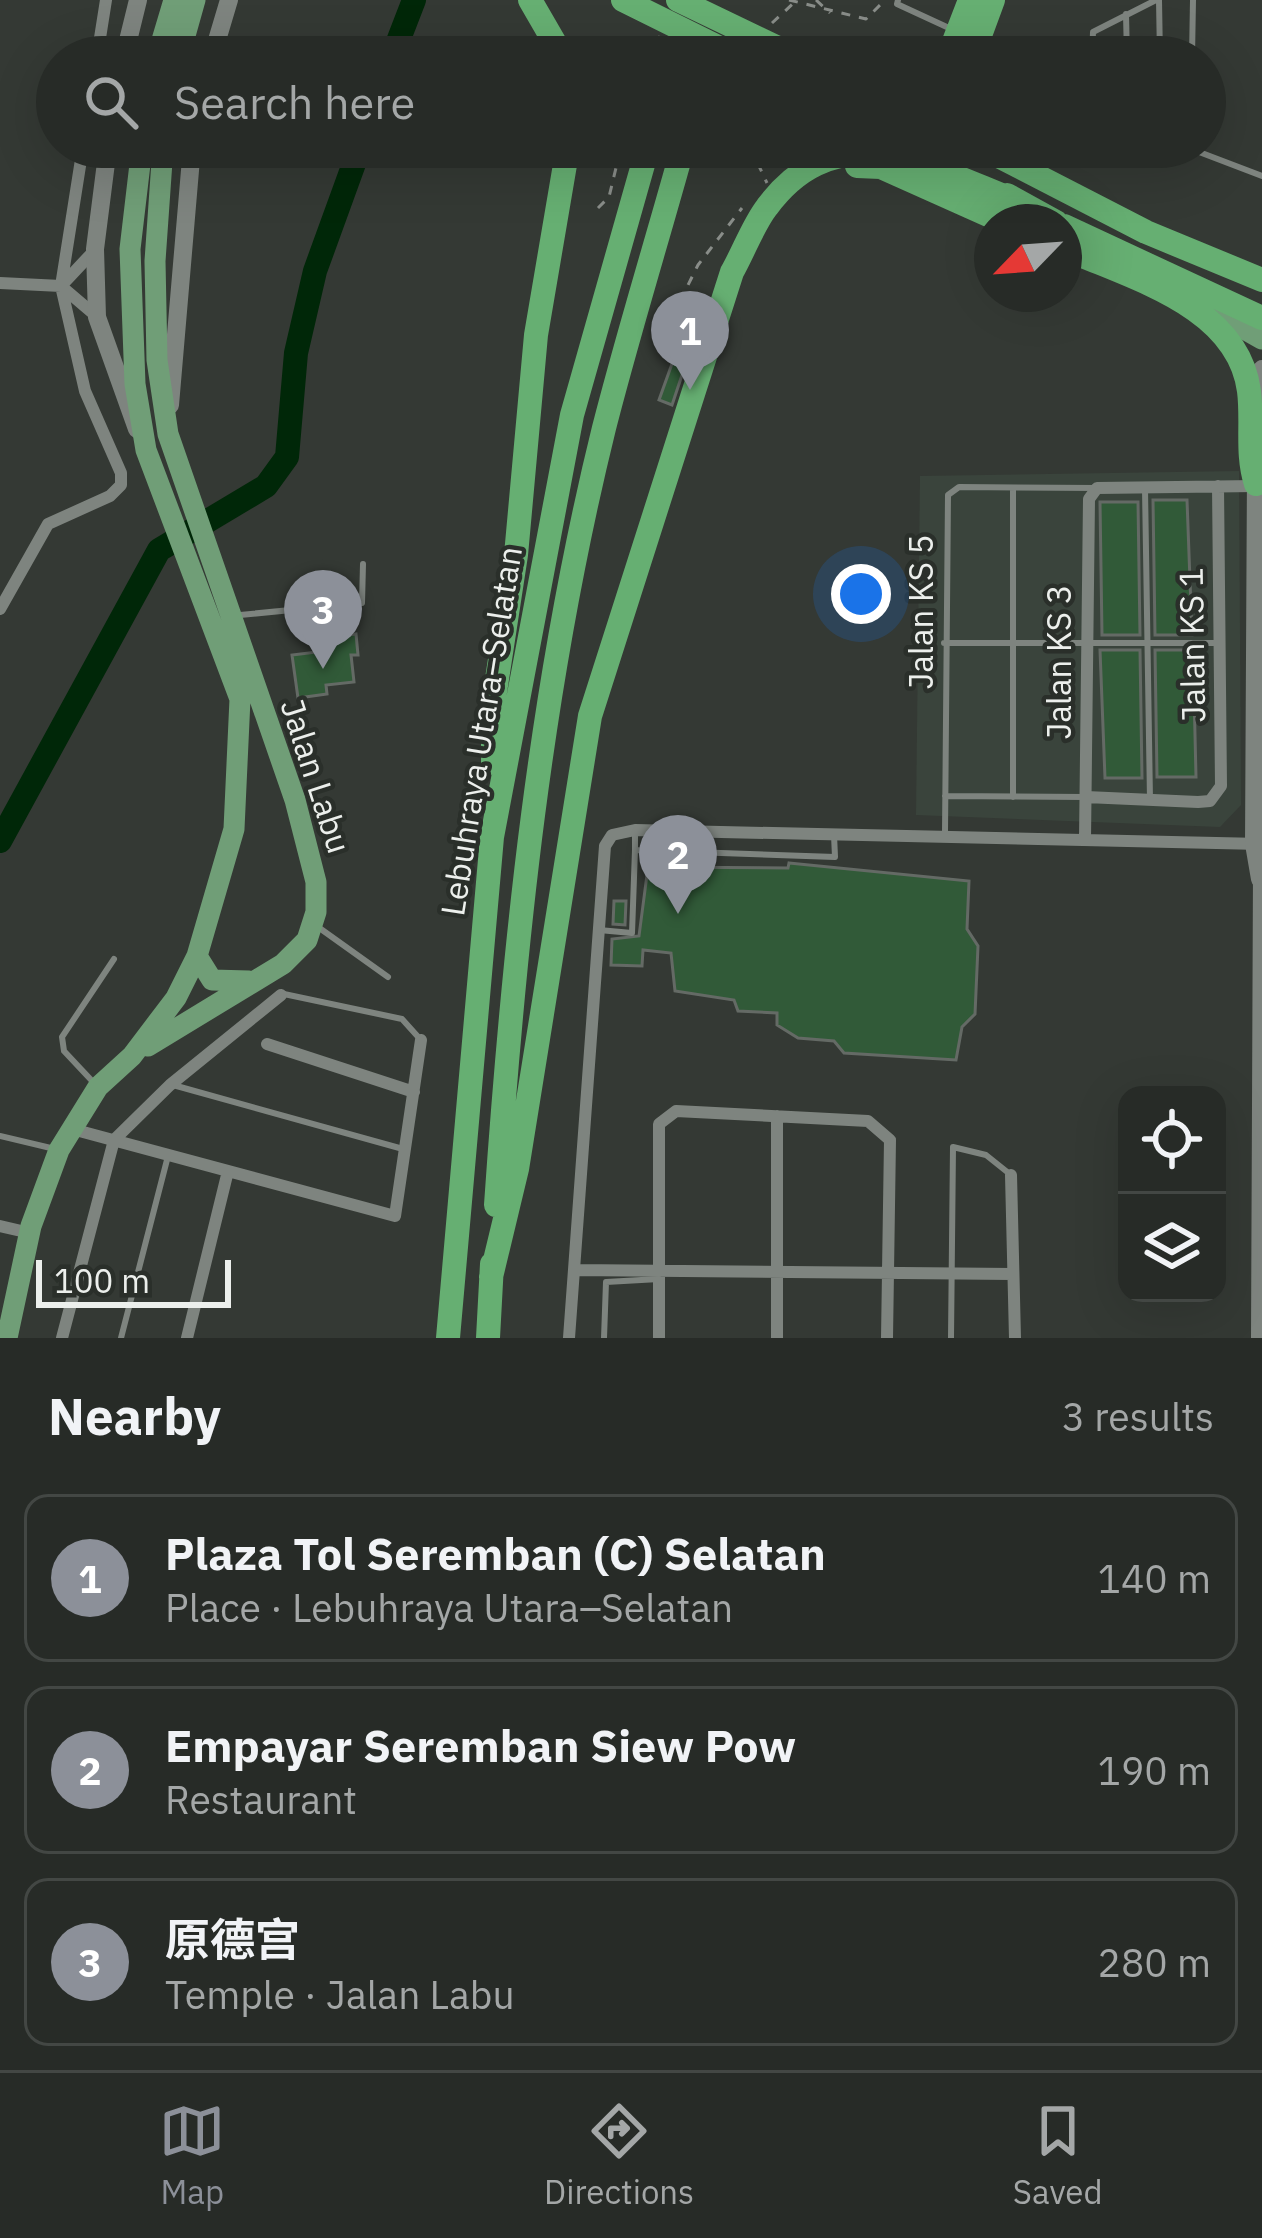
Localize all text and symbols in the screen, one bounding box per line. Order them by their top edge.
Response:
search box [36,36,1226,168]
icon: search [78,69,144,135]
text: Search here [174,73,415,131]
north arrow [974,204,1082,312]
pin: 1 [651,291,729,390]
street label: Jalan KS 5 [899,534,942,690]
street label: Lebuhraya Utara–Selatan [430,543,531,919]
your location [831,564,891,624]
street label: Jalan KS 1 [1169,567,1214,723]
pin: 3 [284,570,362,669]
street label: Jalan KS 3 [1037,584,1080,740]
street label: Jalan Labu [271,693,362,858]
pin: 2 [639,815,717,914]
map controls [1118,1086,1226,1302]
button: locate [1118,1086,1226,1194]
button: layers [1118,1194,1226,1302]
scale bar [36,1254,231,1307]
text: 100 m [54,1259,150,1302]
text: Nearby [48,1383,221,1449]
text: 3 results [1062,1391,1214,1442]
text: Plaza Tol Seremban (C) Selatan [165,1524,826,1582]
text: 1 [78,1553,102,1604]
text: 140 m [1098,1553,1211,1604]
text: Place · Lebuhraya Utara–Selatan [165,1582,733,1633]
text: Empayar Seremban Siew Pow [165,1716,796,1774]
text: 2 [78,1745,102,1796]
text: 190 m [1098,1745,1211,1796]
text: Restaurant [165,1774,357,1825]
text: 原德宫 [165,1910,300,1968]
text: 3 [78,1937,102,1988]
text: 280 m [1098,1937,1211,1988]
text: Temple · Jalan Labu [165,1969,515,2020]
tab: Map [159,2098,225,2213]
tab: Directions [544,2098,694,2213]
tab: Saved [1013,2098,1103,2213]

